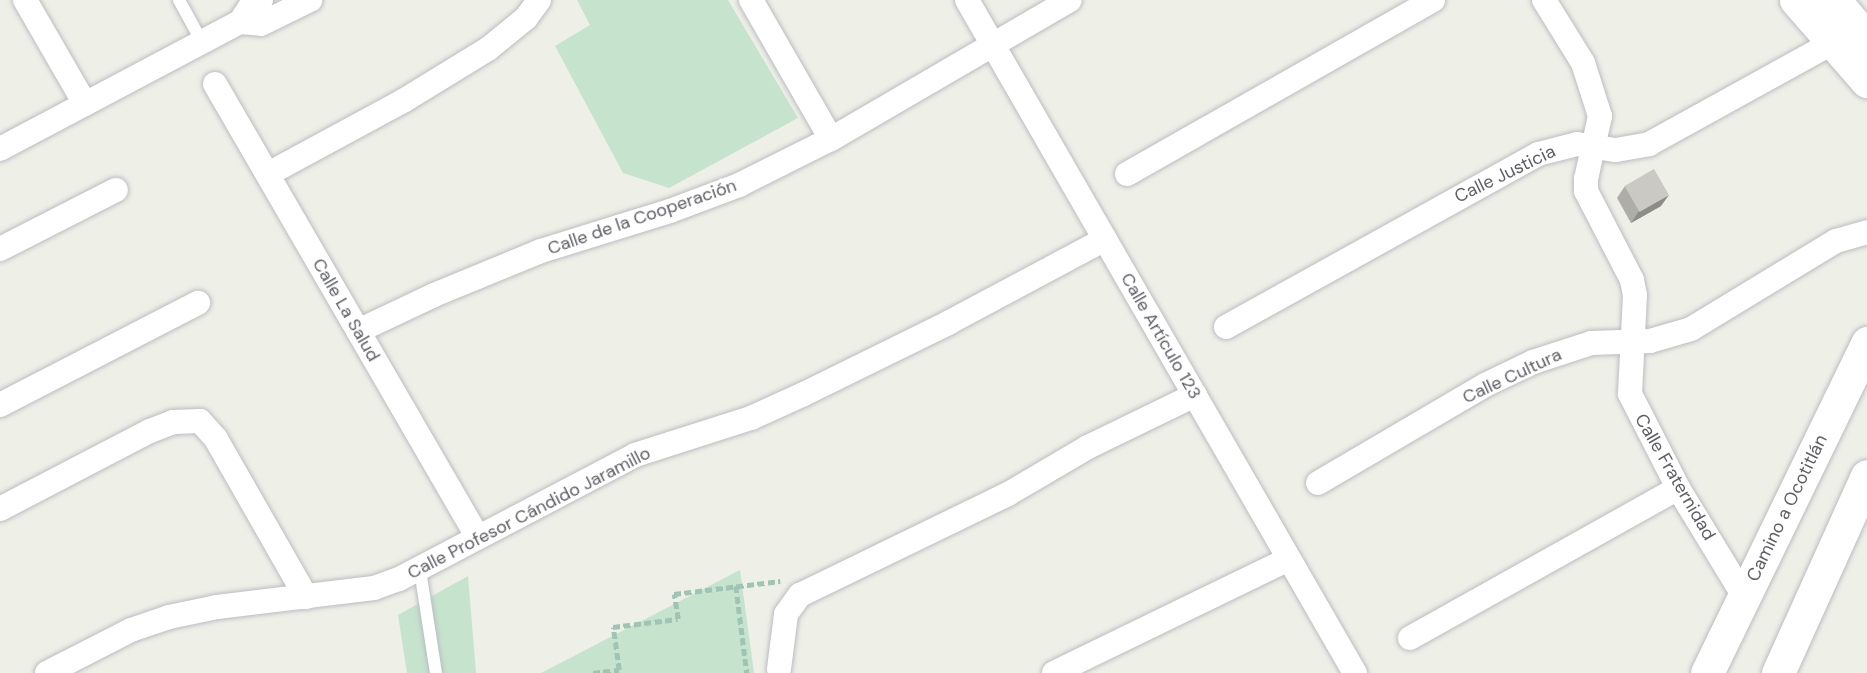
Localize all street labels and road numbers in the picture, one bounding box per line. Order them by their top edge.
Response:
street label: Calle Justicia [1451,140,1559,208]
street label: Calle de la Cooperación [545,174,739,260]
street label: Calle La Salud [308,255,384,365]
street label: Calle Artículo 123 [1116,269,1206,403]
street label: Calle Cultura [1459,344,1565,408]
street label: Calle Fraternidad [1630,410,1720,544]
street label: Camino a Ocotitlán [1742,431,1832,585]
street label: Calle Profesor Cándido Jaramillo [404,442,654,584]

